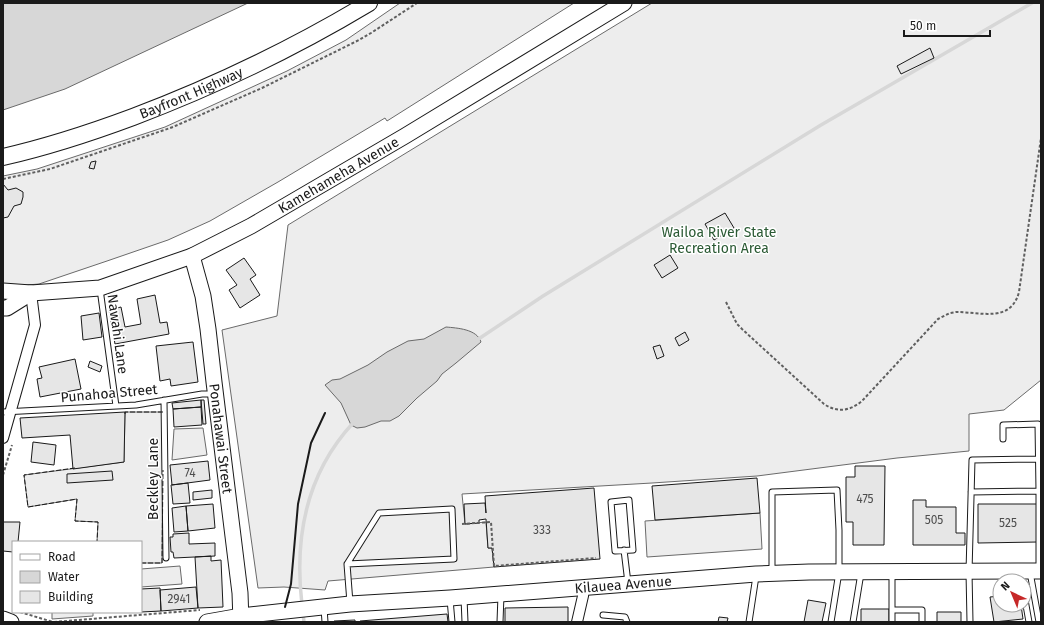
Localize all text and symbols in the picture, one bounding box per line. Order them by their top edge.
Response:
scale bar [904,12,990,38]
text: 50 m [910,19,936,33]
street label: Bayfront Highway [137,64,246,123]
street label: Kamehameha Avenue [275,133,402,217]
park label: Wailoa River State Recreation Area [662,224,776,257]
street label: Nawahi Lane [103,293,132,375]
street label: Punahoa Street [60,381,159,406]
street label: Ponahawai Street [205,382,236,495]
street label: Beckley Lane [145,438,162,520]
house number: 74 [184,466,196,480]
house number: 475 [856,492,874,506]
house number: 505 [925,513,943,527]
house number: 525 [999,516,1017,530]
house number: 333 [533,523,551,537]
legend [12,541,142,613]
text: Road [48,550,76,564]
text: Water [48,570,80,584]
street label: Kilauea Avenue [574,573,672,597]
north arrow [992,573,1032,613]
text: N [998,579,1013,593]
text: Building [48,590,94,604]
house number: 2941 [168,592,190,606]

